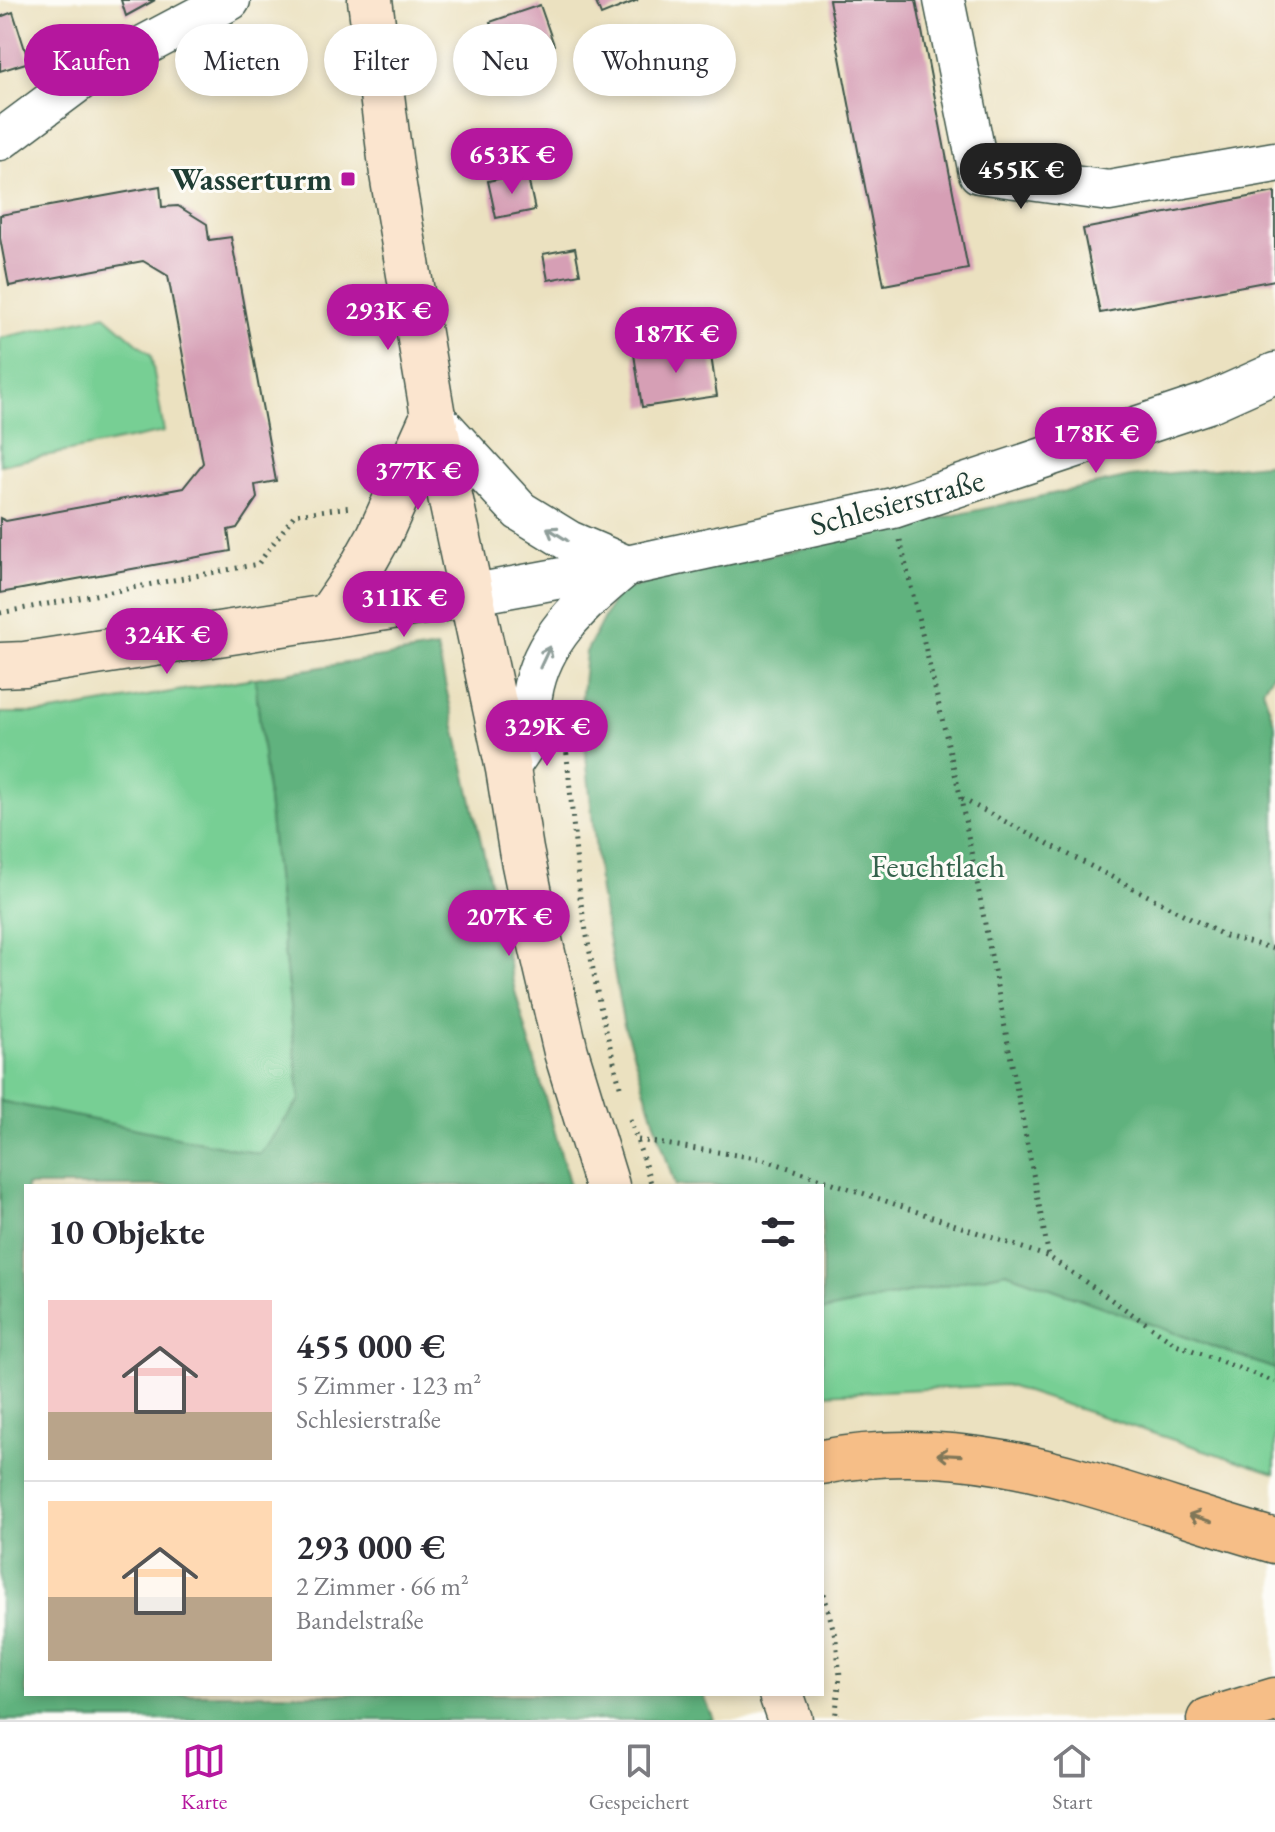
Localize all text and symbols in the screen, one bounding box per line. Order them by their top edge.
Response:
chip: Kaufen [24,24,159,96]
chip: Mieten [175,24,308,96]
chip: Filter [324,24,437,96]
chip: Neu [453,24,557,96]
chip: Wohnung [573,24,736,96]
pin: 653K € [447,128,577,196]
text: 653K € [469,137,555,171]
pin: 455K € [956,143,1086,211]
text: 455K € [978,152,1064,186]
place label: Wasserturm [170,158,332,200]
marker: Wasserturm [339,170,357,188]
pin: 293K € [323,284,453,352]
text: 293K € [345,293,431,327]
pin: 187K € [611,307,741,375]
text: 187K € [633,316,719,350]
pin: 178K € [1031,407,1161,475]
text: 178K € [1053,416,1139,450]
pin: 377K € [353,444,483,512]
text: 377K € [375,453,461,487]
street label: Schlesierstraße [805,459,989,545]
one-way arrow [546,525,568,542]
pin: 311K € [339,571,469,639]
text: 311K € [361,580,447,614]
pin: 324K € [102,608,232,676]
text: 324K € [124,617,210,651]
one-way arrow [538,645,553,669]
pin: 329K € [482,700,612,768]
text: 329K € [504,709,590,743]
park label: Feuchtlach [871,845,1005,887]
pin: 207K € [444,890,574,958]
text: 207K € [466,899,552,933]
text: 10 Objekte [48,1210,205,1254]
icon: filters [756,1210,800,1254]
text: 455 000 € [296,1324,445,1368]
icon: home [112,1332,208,1428]
text: 5 Zimmer · 123 m² [296,1368,481,1402]
text: Schlesierstraße [296,1402,441,1436]
one-way arrow [936,1447,963,1462]
one-way arrow [1188,1510,1214,1525]
text: 293 000 € [296,1525,445,1569]
icon: home [112,1533,208,1629]
text: 2 Zimmer · 66 m² [296,1569,469,1603]
text: Bandelstraße [296,1603,424,1637]
tab: Karte [181,1739,227,1816]
tab: Gespeichert [589,1739,689,1816]
tab: Start [1050,1739,1094,1816]

